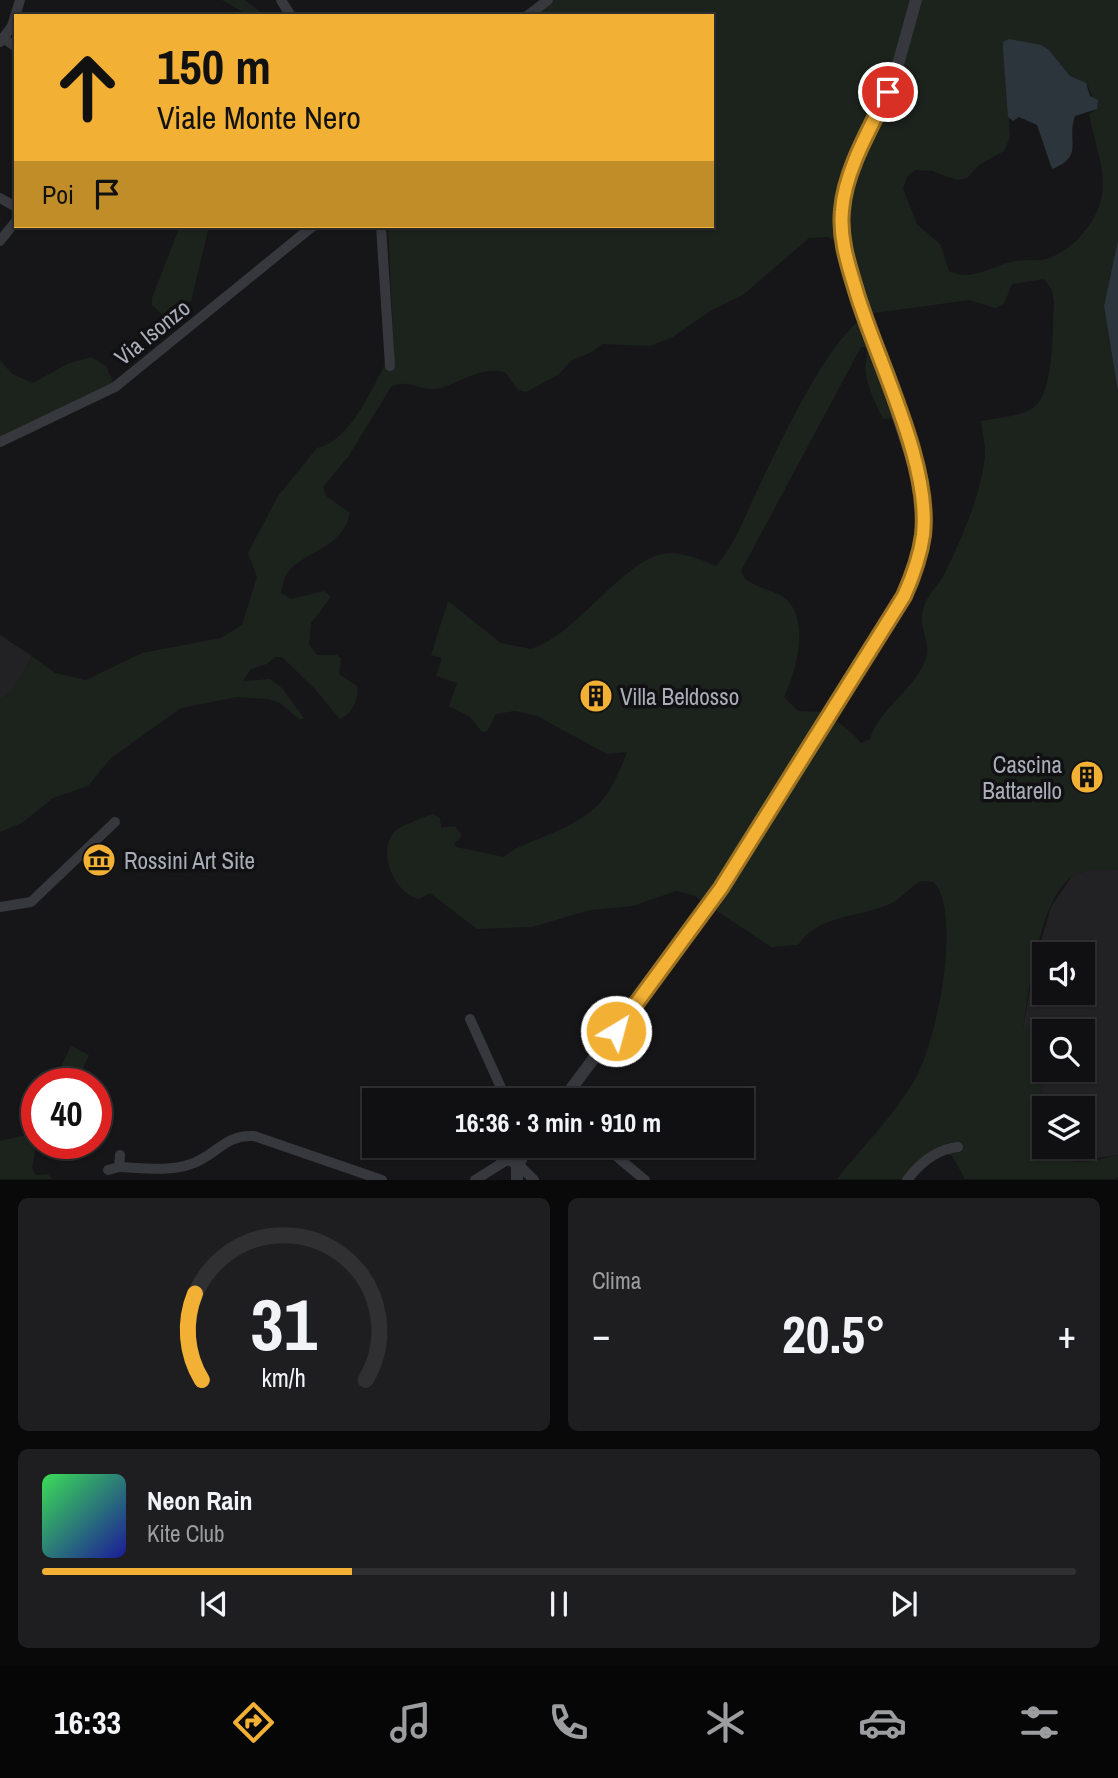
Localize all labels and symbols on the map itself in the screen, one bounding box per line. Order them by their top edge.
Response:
pin [858,62,918,122]
street label: Via Isonzo [108,292,196,372]
building icon: Villa Beldosso [577,677,615,715]
place label: Villa Beldosso [620,681,739,712]
place label: Cascina Battarello [982,749,1063,806]
building icon: Cascina Battarello [1068,758,1106,796]
museum icon: Rossini Art Site [80,841,118,879]
place label: Rossini Art Site [124,845,255,876]
position arrow [579,994,653,1068]
speed limit sign: 40 [21,1068,112,1159]

